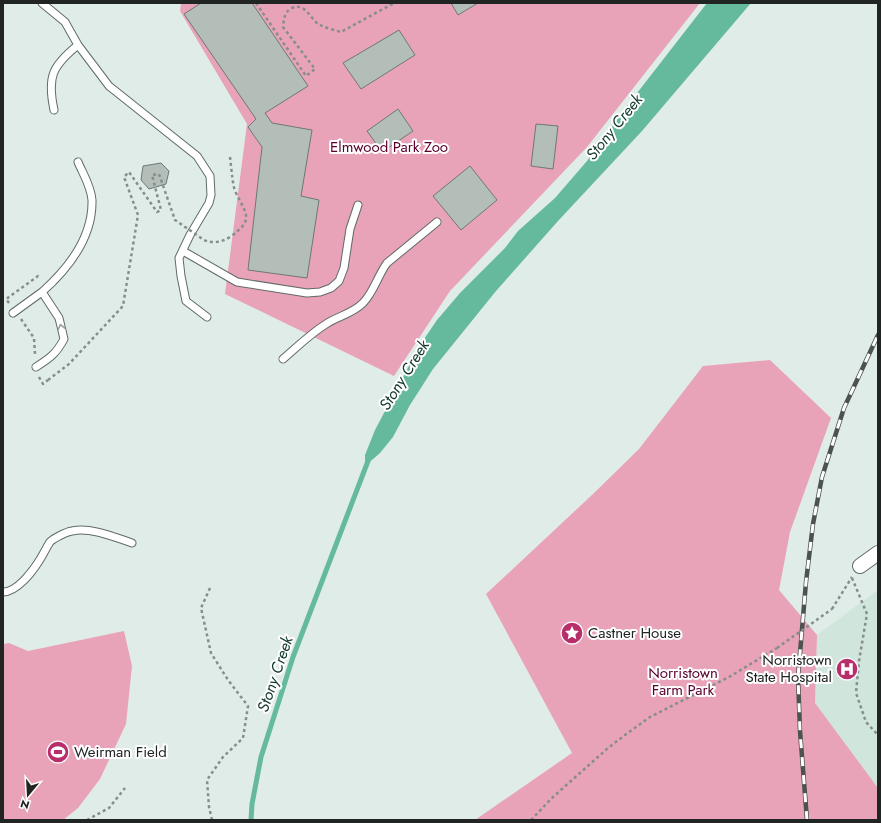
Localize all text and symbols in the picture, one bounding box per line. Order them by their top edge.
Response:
water label: Stony Creek [580,88,649,165]
park label: Elmwood Park Zoo [330,136,448,158]
one-way arrow [58,324,66,331]
water label: Stony Creek [373,334,435,415]
place icon: Castner House [559,620,585,646]
place label: Castner House [588,622,681,644]
water label: Stony Creek [251,632,299,715]
place label: Norristown State Hospital [745,649,832,688]
hospital icon: Norristown State Hospital [834,656,860,682]
park label: Norristown Farm Park [648,662,718,701]
sports icon: Weirman Field [45,739,71,765]
place label: Weirman Field [74,741,167,763]
north arrow [8,775,48,815]
text: N [18,796,32,813]

